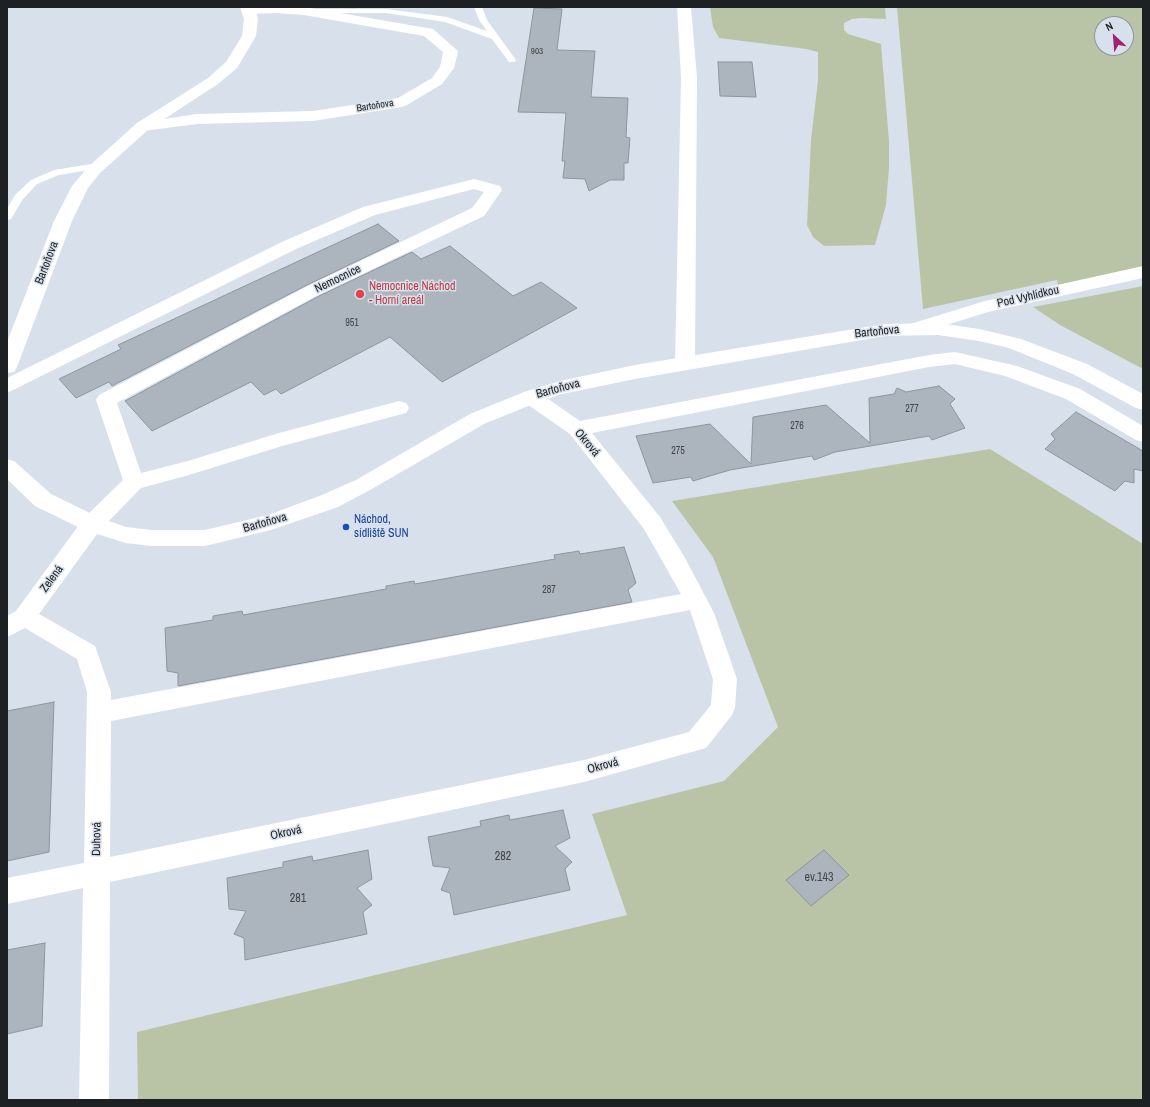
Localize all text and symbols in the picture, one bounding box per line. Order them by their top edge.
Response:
north arrow [1094,16,1134,56]
text: N [1103,18,1115,34]
house number: 903 [531,47,543,57]
street label: Bartoňova [356,97,394,115]
street label: Bartoňova [32,239,62,287]
street label: Nemocnice [312,262,364,296]
place label: Nemocnice Náchod - Horní areál [369,280,455,308]
street label: Pod Vyhlídkou [996,283,1060,311]
marker: Nemocnice Náchod - Horní areál [354,288,366,300]
house number: 951 [345,317,359,329]
street label: Bartoňova [854,322,900,342]
street label: Bartoňova [534,376,582,402]
house number: 277 [905,403,919,415]
house number: 276 [790,420,804,432]
street label: Okrová [571,426,603,460]
house number: 275 [671,445,685,457]
street label: Bartoňova [241,510,289,536]
place label: Náchod, sídliště SUN [354,513,409,541]
marker: Náchod, sídliště SUN [341,522,351,532]
street label: Zelená [37,563,67,595]
house number: 287 [542,584,556,596]
street label: Okrová [586,755,620,777]
street label: Duhová [90,822,104,856]
street label: Okrová [269,823,303,843]
house number: 282 [495,850,511,864]
house number: ev.143 [805,871,833,885]
house number: 281 [290,892,306,906]

